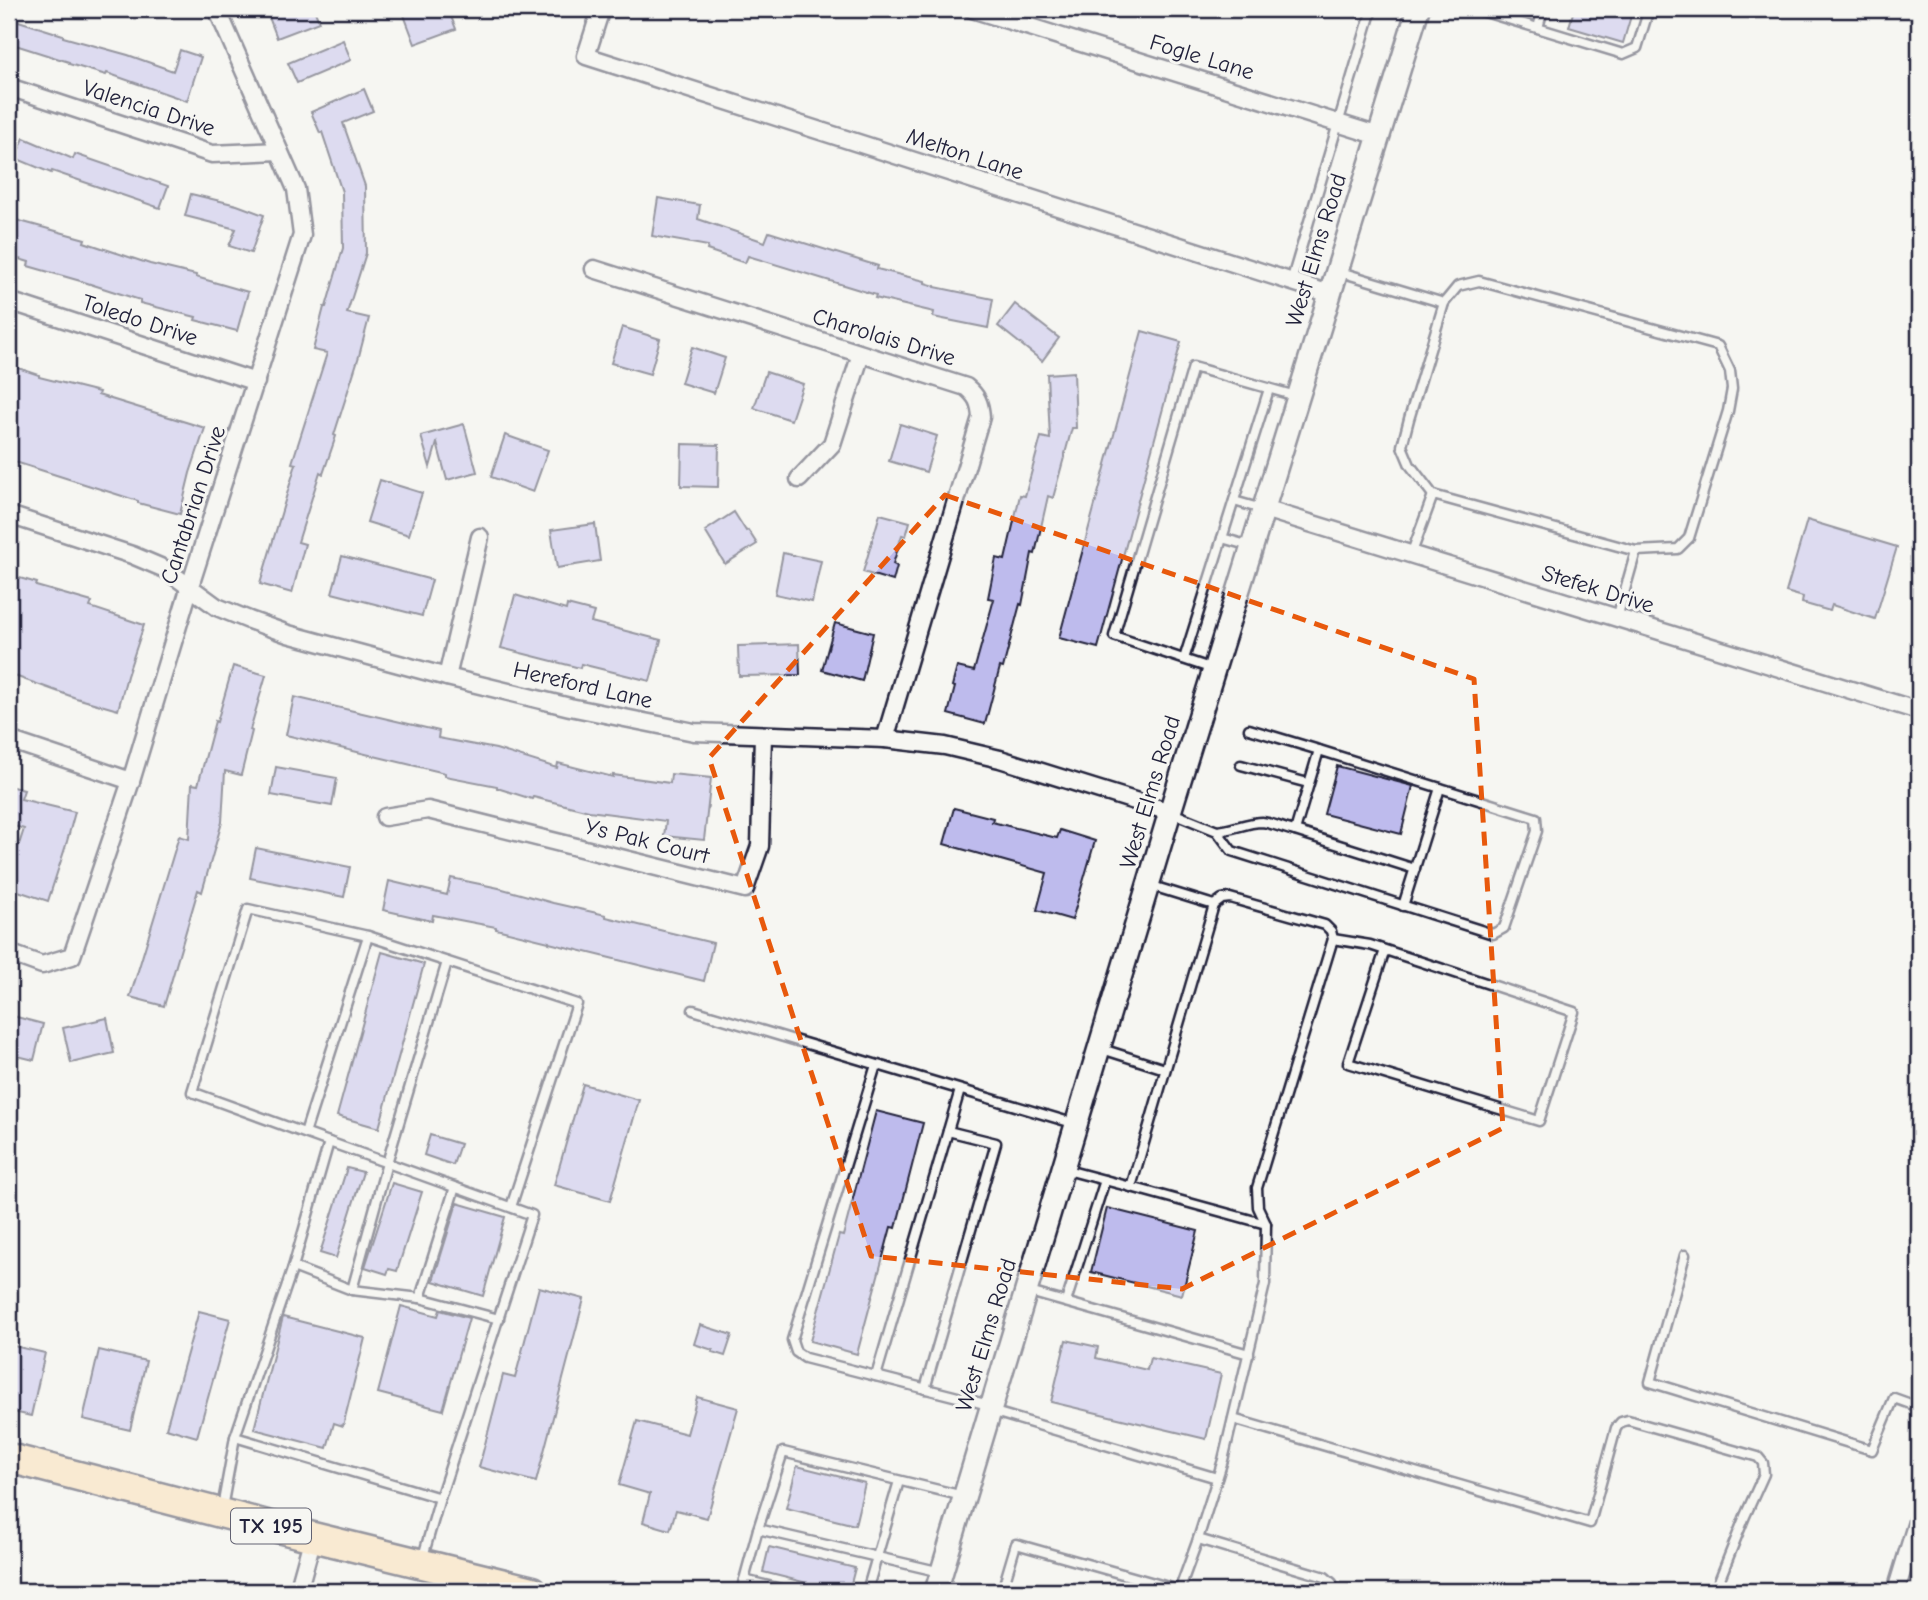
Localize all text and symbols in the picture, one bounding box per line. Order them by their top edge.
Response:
street label: Fogle Lane [1147,28,1257,86]
street label: Valencia Drive [79,74,219,142]
street label: Melton Lane [903,122,1027,186]
street label: West Elms Road [1280,170,1352,330]
street label: Toledo Drive [79,289,201,351]
street label: Charolais Drive [809,302,959,372]
street label: Cantabrian Drive [155,422,231,588]
street label: Stefek Drive [1539,559,1657,619]
street label: Hereford Lane [511,656,655,714]
street label: West Elms Road [1114,712,1186,872]
street label: Ys Pak Court [582,813,713,870]
street label: West Elms Road [950,1255,1022,1415]
road number: TX 195 [231,1508,311,1544]

